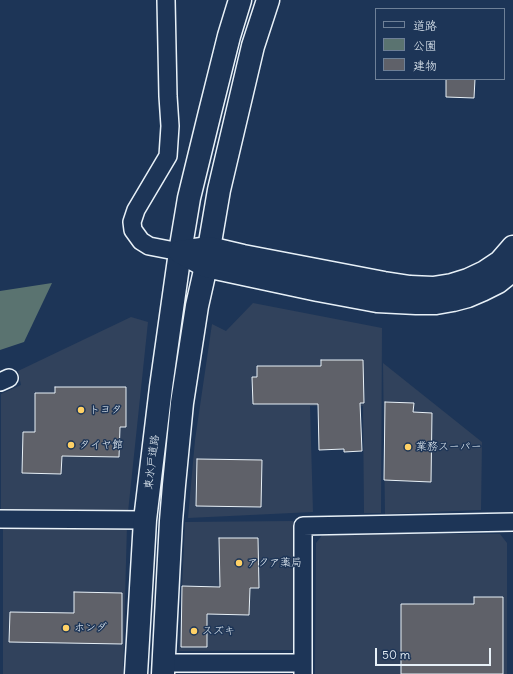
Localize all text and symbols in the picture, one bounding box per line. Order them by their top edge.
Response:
legend [375,8,505,80]
text: 道路 [413,18,437,33]
text: 公園 [413,38,437,53]
text: 建物 [413,58,437,73]
place label: トヨタ [89,403,122,417]
marker: トヨタ [76,405,86,415]
street label: 東水戸道路 [142,434,162,490]
place label: タイヤ館 [79,438,123,452]
marker: タイヤ館 [66,440,76,450]
place label: 業務スーパー [416,440,482,454]
marker: 業務スーパー [403,442,413,452]
place label: アクア薬局 [247,556,302,570]
marker: アクア薬局 [234,558,244,568]
place label: ホンダ [74,621,107,635]
marker: ホンダ [61,623,71,633]
place label: スズキ [202,624,235,638]
marker: スズキ [189,626,199,636]
scale bar [377,640,493,666]
text: 50 m [382,647,410,662]

